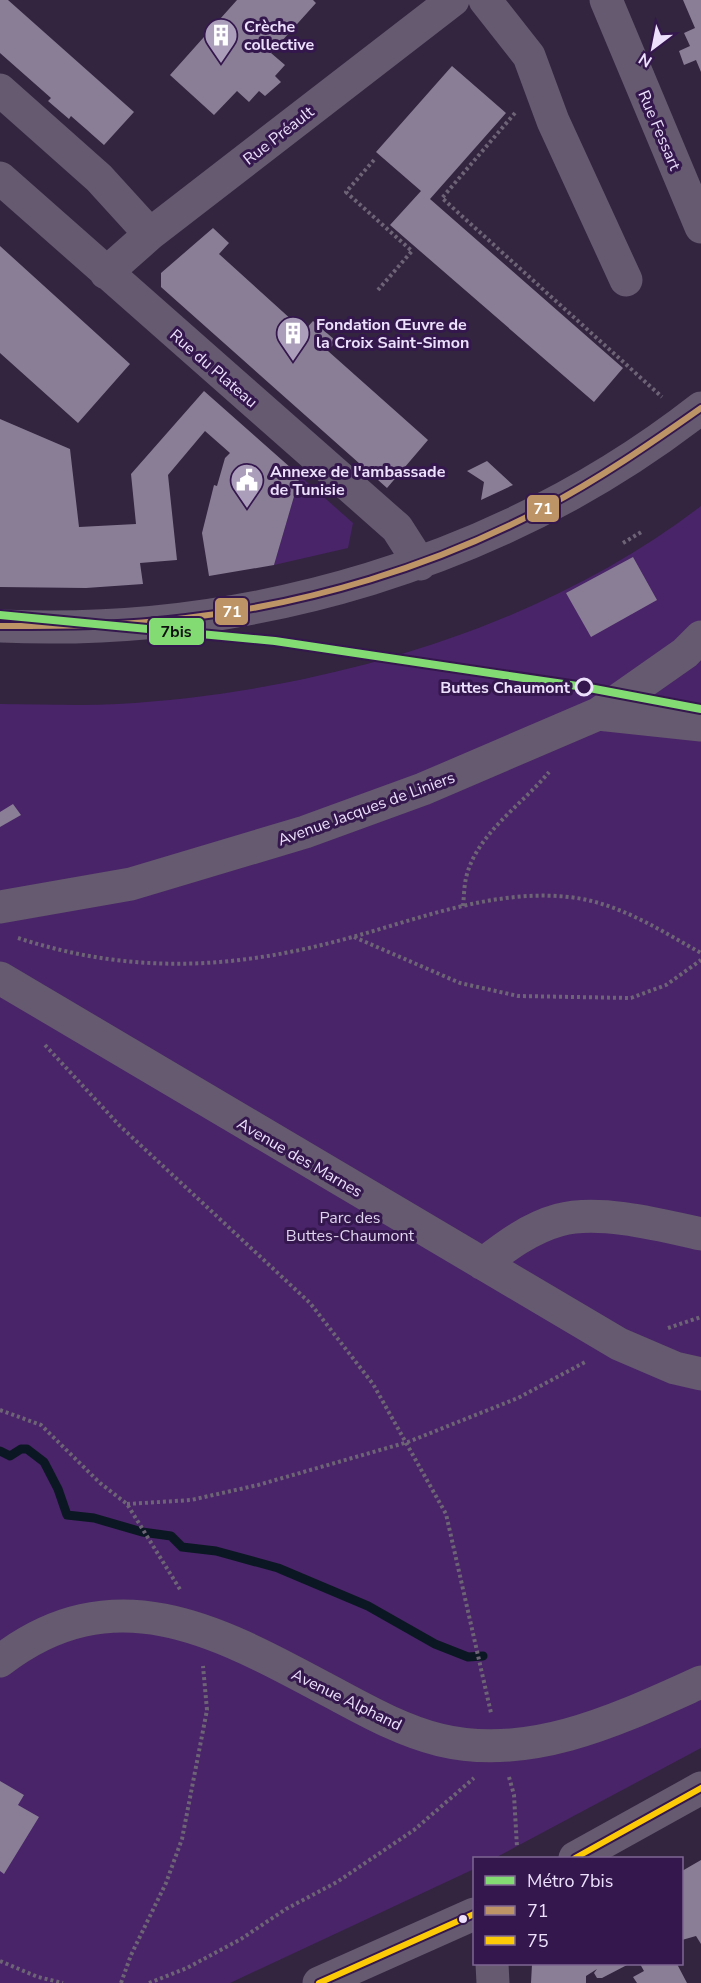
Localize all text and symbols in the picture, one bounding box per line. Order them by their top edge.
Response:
place label: Crèche collective [244,16,314,56]
building icon: Crèche collective [203,17,239,64]
north arrow [623,18,683,78]
text: N [635,47,656,72]
street label: Rue Fessart [632,87,686,174]
street label: Rue Préault [239,101,319,170]
place label: Fondation Œuvre de la Croix Saint-Simon [316,314,469,354]
building icon: Fondation Œuvre de la Croix Saint-Simon [275,315,311,362]
street label: Rue du Plateau [165,325,262,413]
place label: Annexe de l'ambassade de Tunisie [270,461,446,501]
public building icon: Annexe de l'ambassade de Tunisie [229,462,265,509]
line badge: 71 [526,494,560,523]
text: 71 [533,498,553,520]
line badge: 71 [214,597,249,626]
text: 71 [222,601,242,623]
line badge: 7bis [148,617,205,646]
text: 7bis [160,621,192,643]
place label: Buttes Chaumont [440,677,571,699]
marker: Buttes Chaumont [575,678,593,696]
street label: Avenue Jacques de Liniers [275,767,458,851]
street label: Avenue des Marnes [233,1113,366,1203]
park label: Parc des Buttes-Chaumont [286,1207,415,1247]
street label: Avenue Alphand [288,1664,405,1736]
legend [473,1857,683,1965]
text: Métro 7bis [527,1869,613,1893]
text: 71 [527,1899,549,1923]
unlabelled marker [457,1913,469,1925]
text: 75 [527,1929,549,1953]

